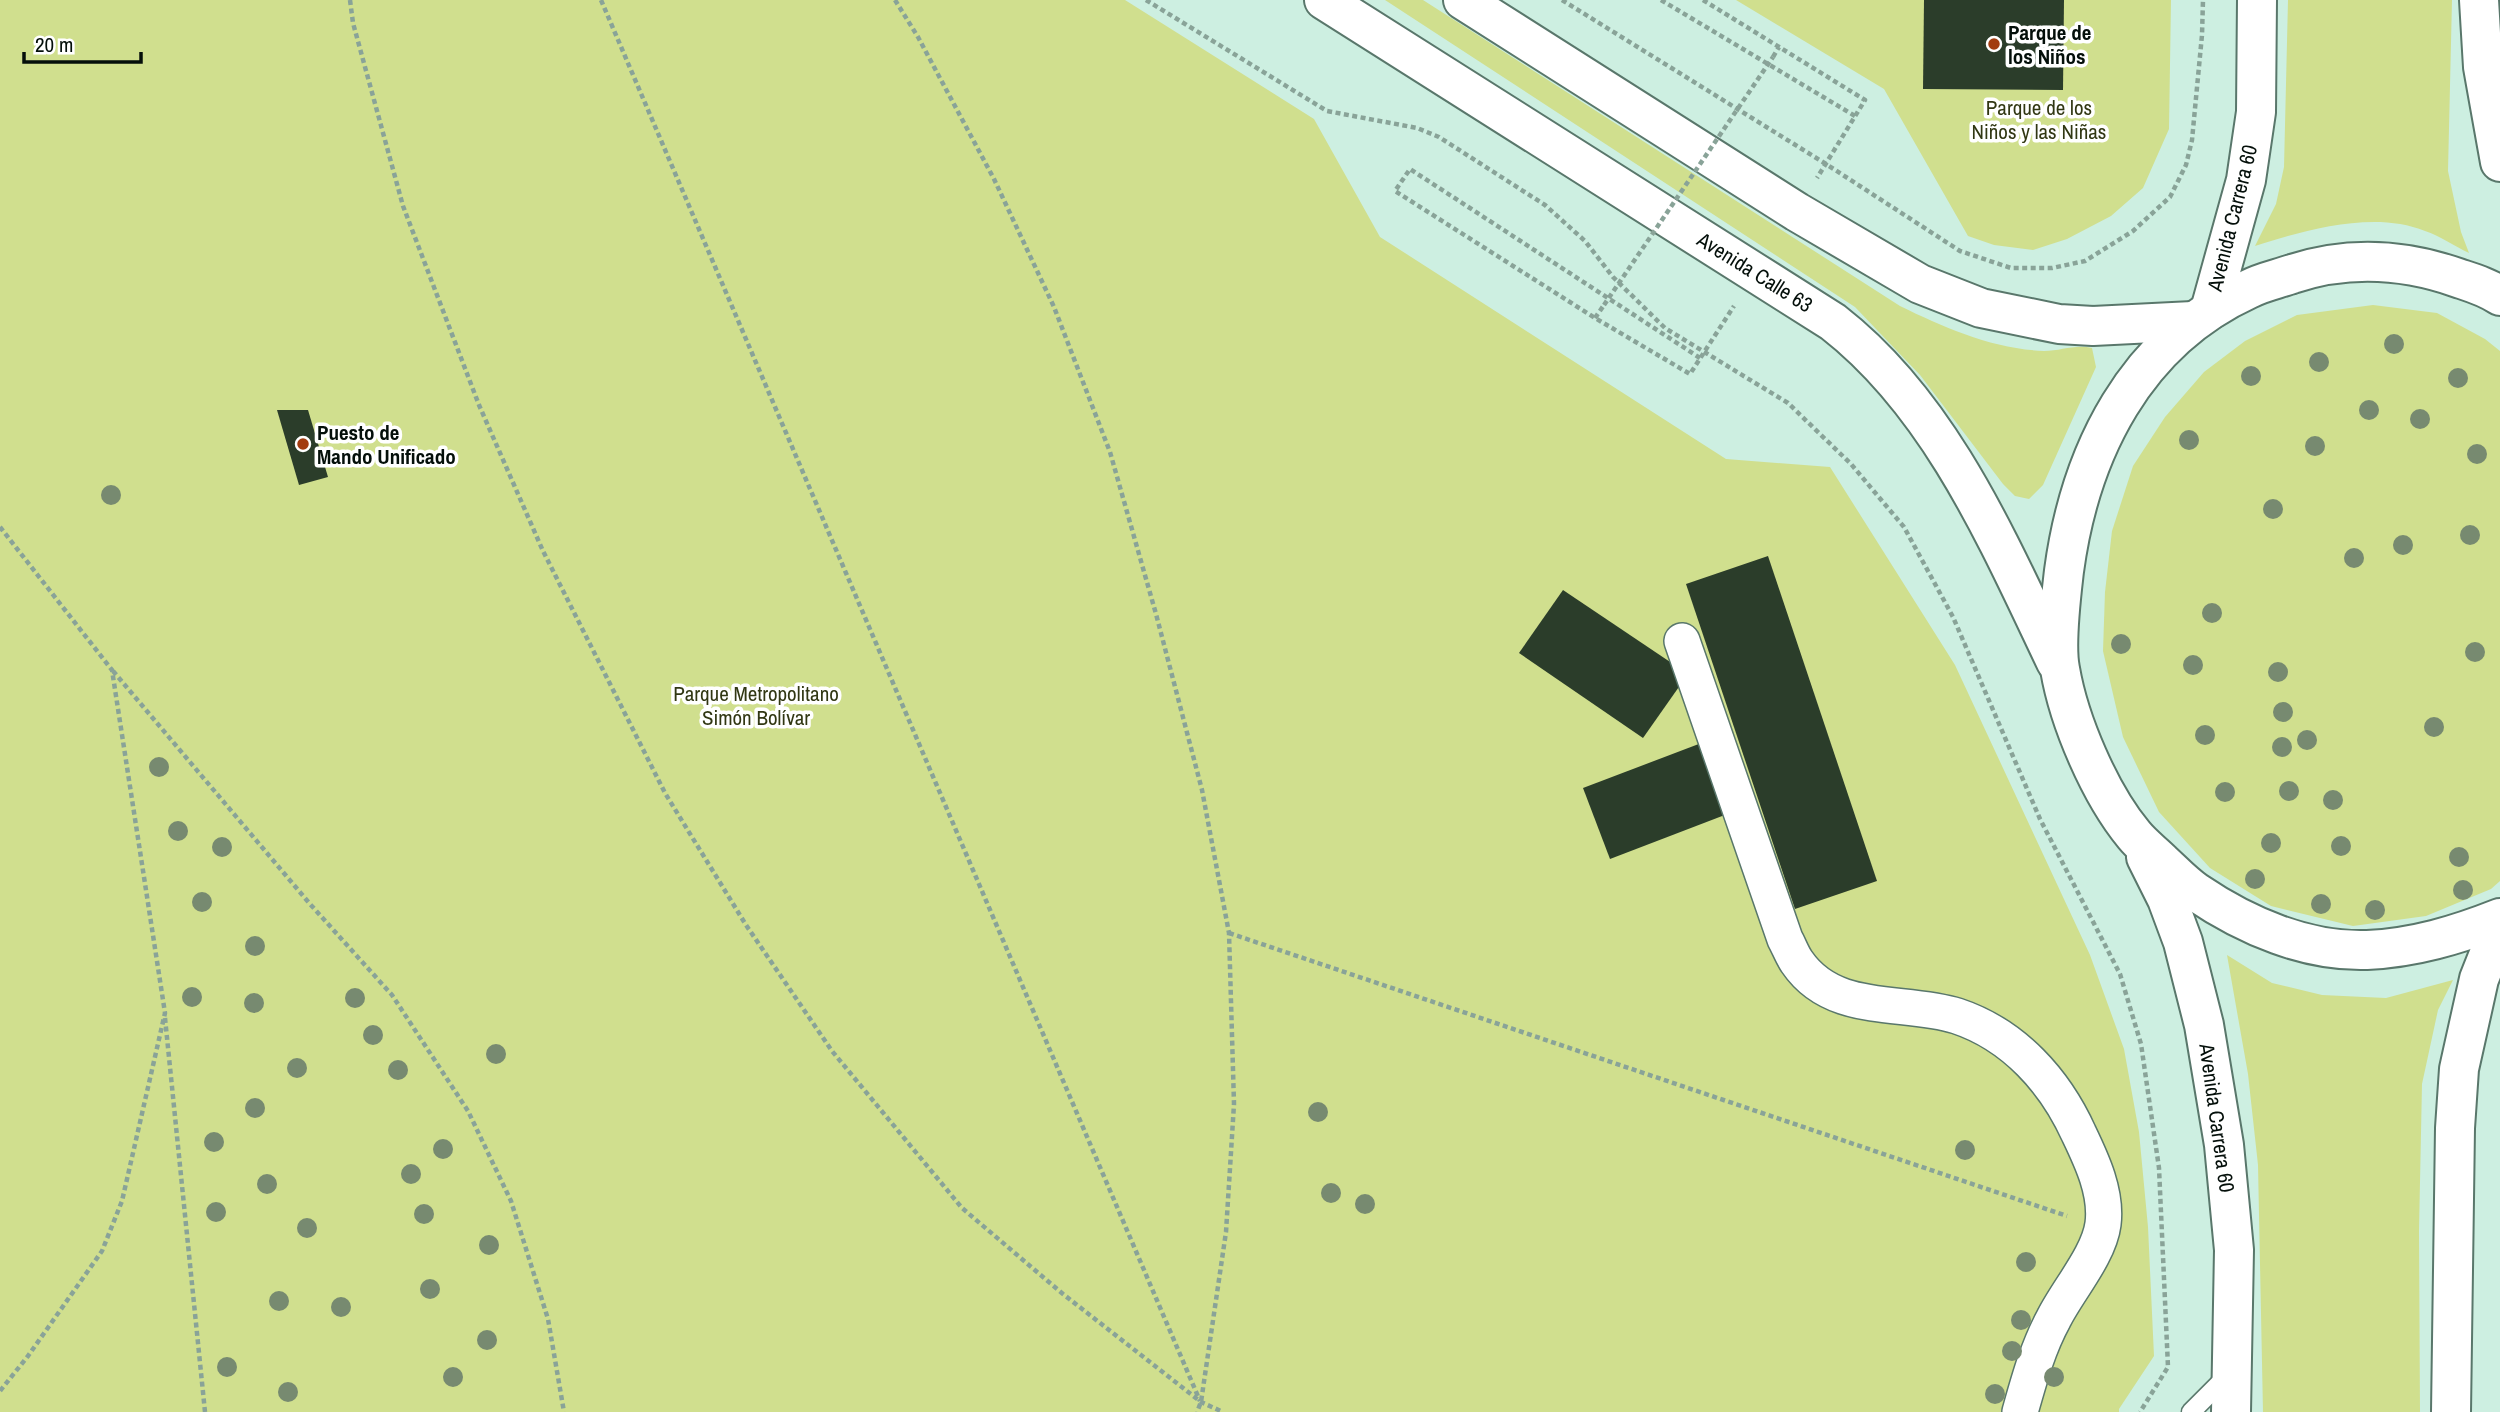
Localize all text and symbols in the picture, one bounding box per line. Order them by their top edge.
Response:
place label: Parque de los Niños [2008,18,2091,71]
scale bar [24,21,142,65]
text: 20 m [35,30,73,59]
marker: Parque de los Niños [1986,36,2002,52]
park label: Parque de los Niños y las Niñas [1972,93,2106,146]
street label: Avenida Carrera 60 [2200,142,2264,295]
street label: Avenida Calle 63 [1691,225,1818,319]
place label: Puesto de Mando Unificado [317,418,456,471]
marker: Puesto de Mando Unificado [295,436,311,452]
park label: Parque Metropolitano Simón Bolívar [673,679,839,732]
street label: Avenida Carrera 60 [2192,1041,2242,1194]

